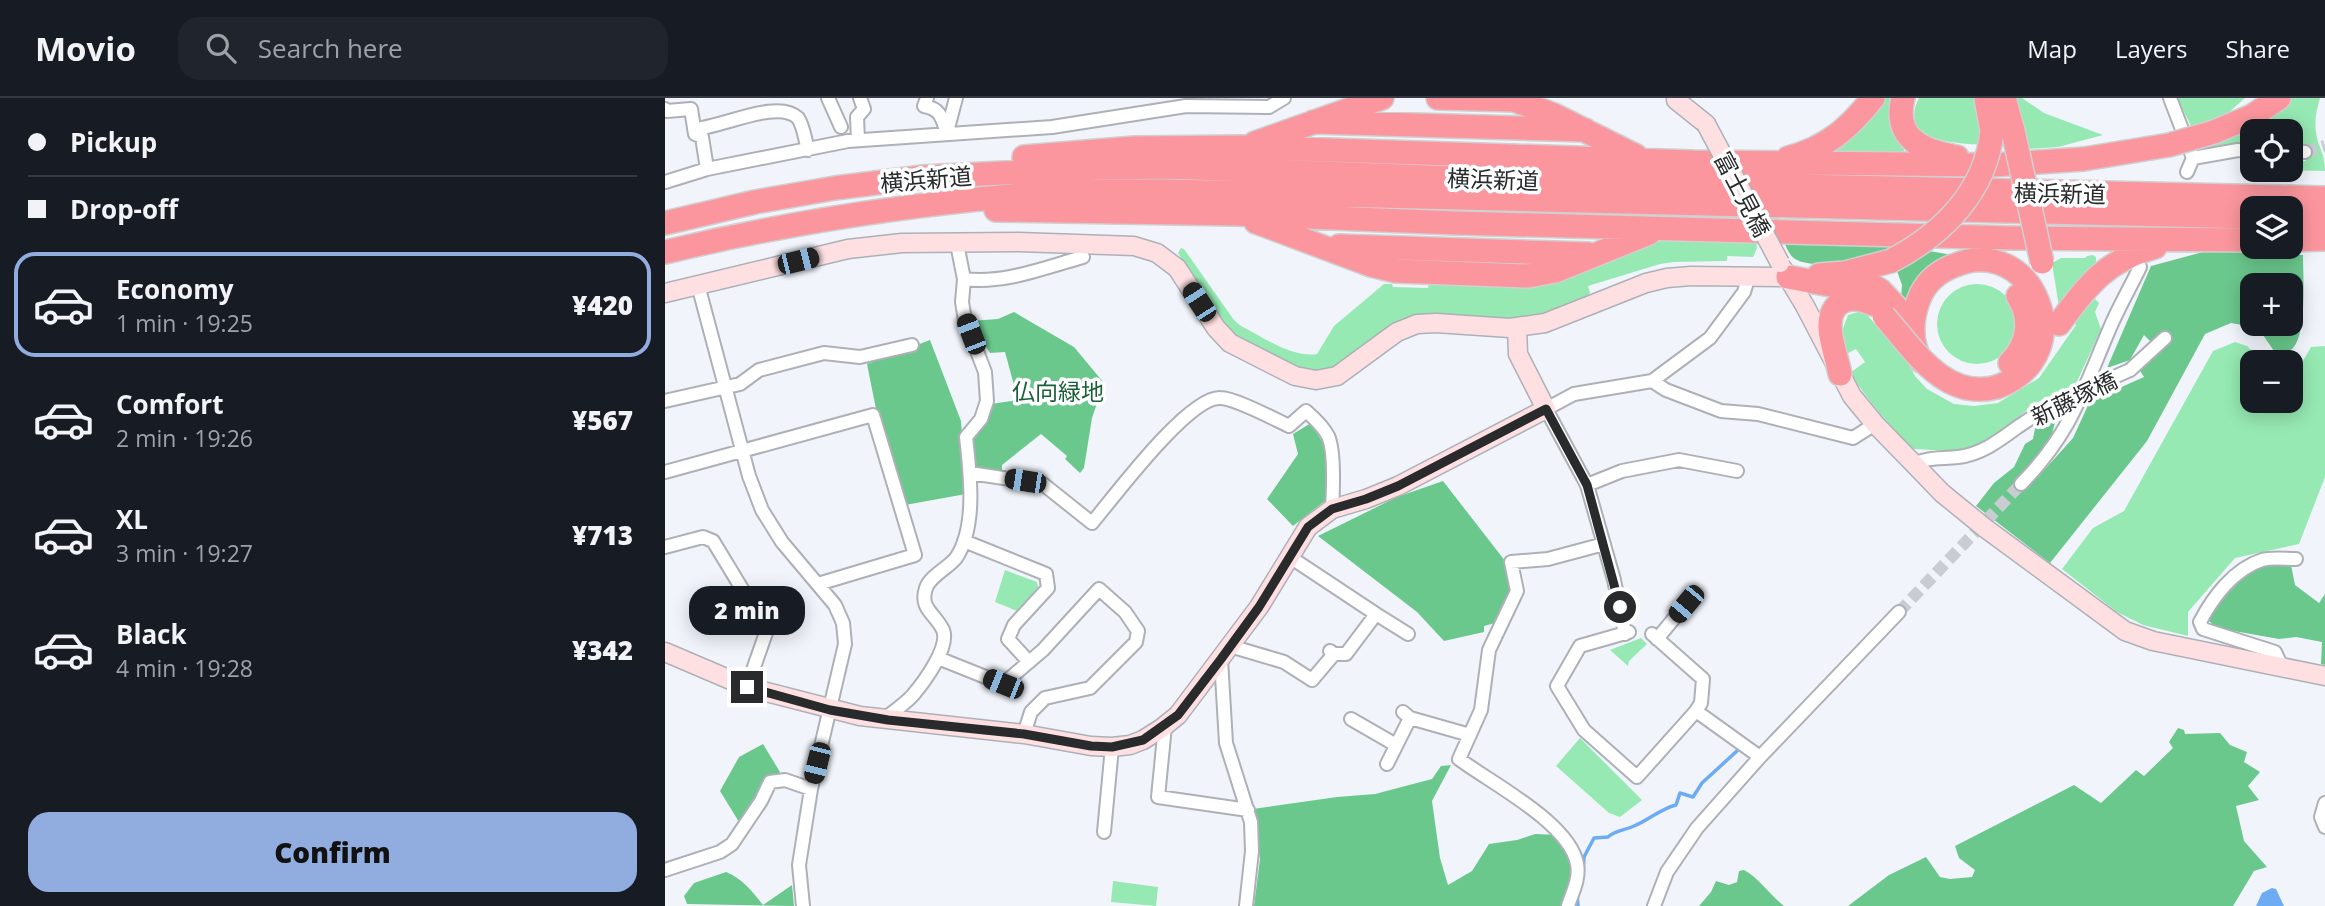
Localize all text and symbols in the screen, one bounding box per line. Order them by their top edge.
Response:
search box [178,17,668,80]
text: Movio [35,26,136,71]
icon: search [202,29,240,67]
text: Search here [258,30,403,66]
text: Map [2027,32,2077,65]
text: Layers [2115,32,2188,65]
text: Share [2226,32,2290,65]
map controls [2240,119,2303,413]
button: locate [2240,119,2303,182]
text: Pickup [70,124,157,160]
street label: 富士見橋 [1707,146,1779,242]
street label: 横浜新道 [879,159,973,199]
street label: 横浜新道 [1446,161,1540,197]
street label: 横浜新道 [2014,176,2106,210]
text: Drop-off [70,191,178,227]
button: layers [2240,196,2303,259]
car [776,246,821,276]
text: Economy [116,271,234,307]
icon: car [32,273,95,336]
button: + [2240,273,2303,336]
car [1179,279,1220,325]
text: ¥420 [572,287,633,323]
text: 1 min · 19:25 [116,307,253,339]
car [954,311,989,357]
button: − [2240,350,2303,413]
street label: 新藤塚橋 [2026,363,2122,433]
park label: 仏向緑地 [1012,375,1104,407]
text: Comfort [116,386,223,422]
icon: car [32,388,95,451]
text: ¥567 [572,402,633,438]
text: 2 min · 19:26 [116,422,253,454]
car [1003,467,1048,495]
text: XL [116,501,148,537]
icon: car [32,503,95,566]
text: ¥713 [572,517,633,553]
text: 3 min · 19:27 [116,537,253,569]
car [1665,581,1708,627]
callout: 2 min [689,586,805,634]
route start [1604,591,1636,623]
text: 2 min [714,594,780,626]
text: Black [116,616,187,652]
icon: car [32,618,95,681]
text: ¥342 [572,632,633,668]
text: 4 min · 19:28 [116,652,253,684]
car [980,666,1027,702]
route end [731,671,763,703]
car [802,740,833,786]
button: Confirm [28,812,637,892]

